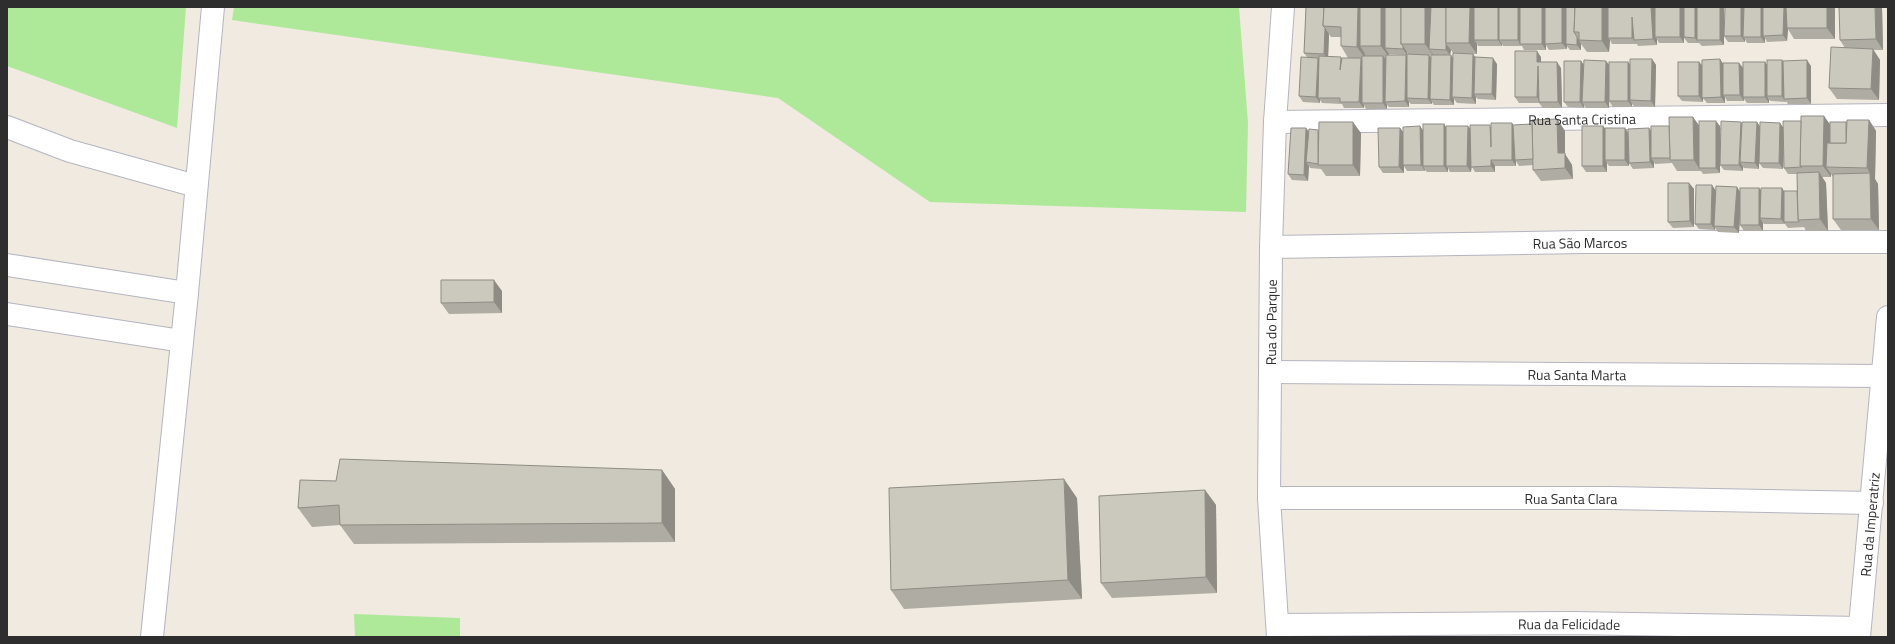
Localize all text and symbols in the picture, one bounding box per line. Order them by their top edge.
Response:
street label: Rua Santa Cristina [1528,107,1636,130]
street label: Rua São Marcos [1532,232,1627,253]
street label: Rua do Parque [1260,279,1281,365]
street label: Rua Santa Marta [1528,363,1626,385]
street label: Rua da Imperatriz [1854,472,1884,577]
street label: Rua Santa Clara [1524,488,1618,509]
street label: Rua da Felicidade [1518,612,1620,634]

